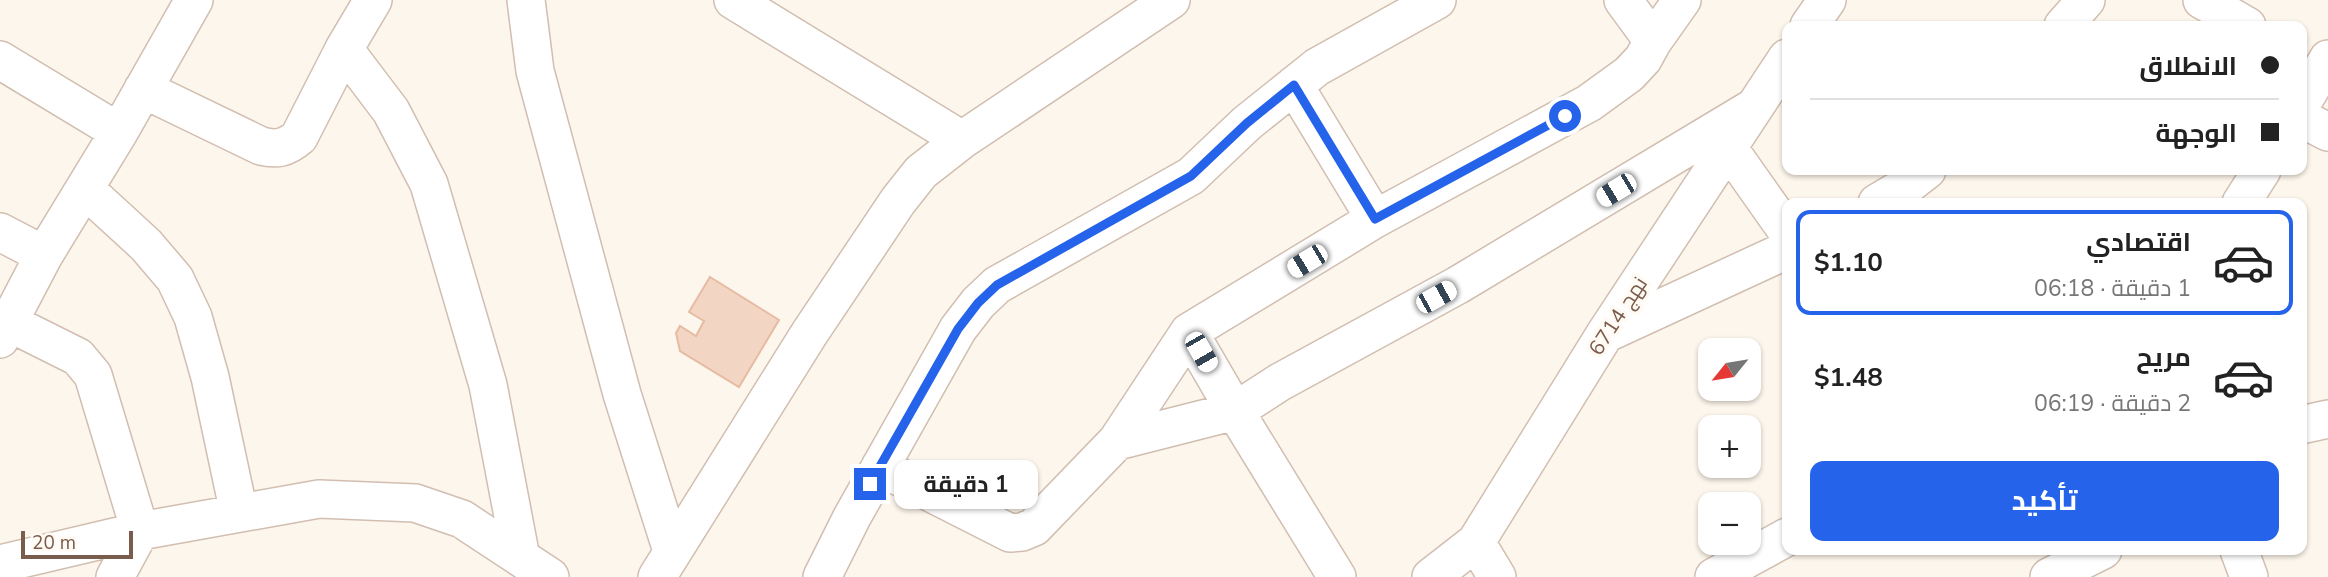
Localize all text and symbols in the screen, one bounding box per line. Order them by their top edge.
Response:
text: الانطلاق [2139,49,2237,84]
route start [1549,100,1581,132]
text: الوجهة [2156,116,2237,151]
car [1593,170,1640,210]
text: اقتصادي [2086,225,2191,260]
icon: car [2212,231,2275,294]
car [1284,241,1331,281]
text: $1.10 [1814,245,1883,280]
street label: نهج 6714 [1582,271,1654,361]
text: 1 دقيقة · 06:18 [2034,273,2191,304]
car [1413,278,1460,316]
car [1182,329,1221,375]
north arrow [1698,338,1760,401]
map controls [1698,338,1761,555]
text: مريح [2136,340,2191,375]
icon: car [2212,346,2275,409]
text: $1.48 [1814,360,1883,395]
text: 2 دقيقة · 06:19 [2034,388,2191,419]
button: + [1698,415,1761,478]
callout: 1 دقيقة [894,460,1038,508]
button: تأكيد [1810,461,2279,541]
route end [854,468,886,500]
text: 1 دقيقة [923,469,1009,500]
button: − [1698,492,1761,555]
scale bar [21,528,133,560]
text: 20 m [32,530,76,556]

